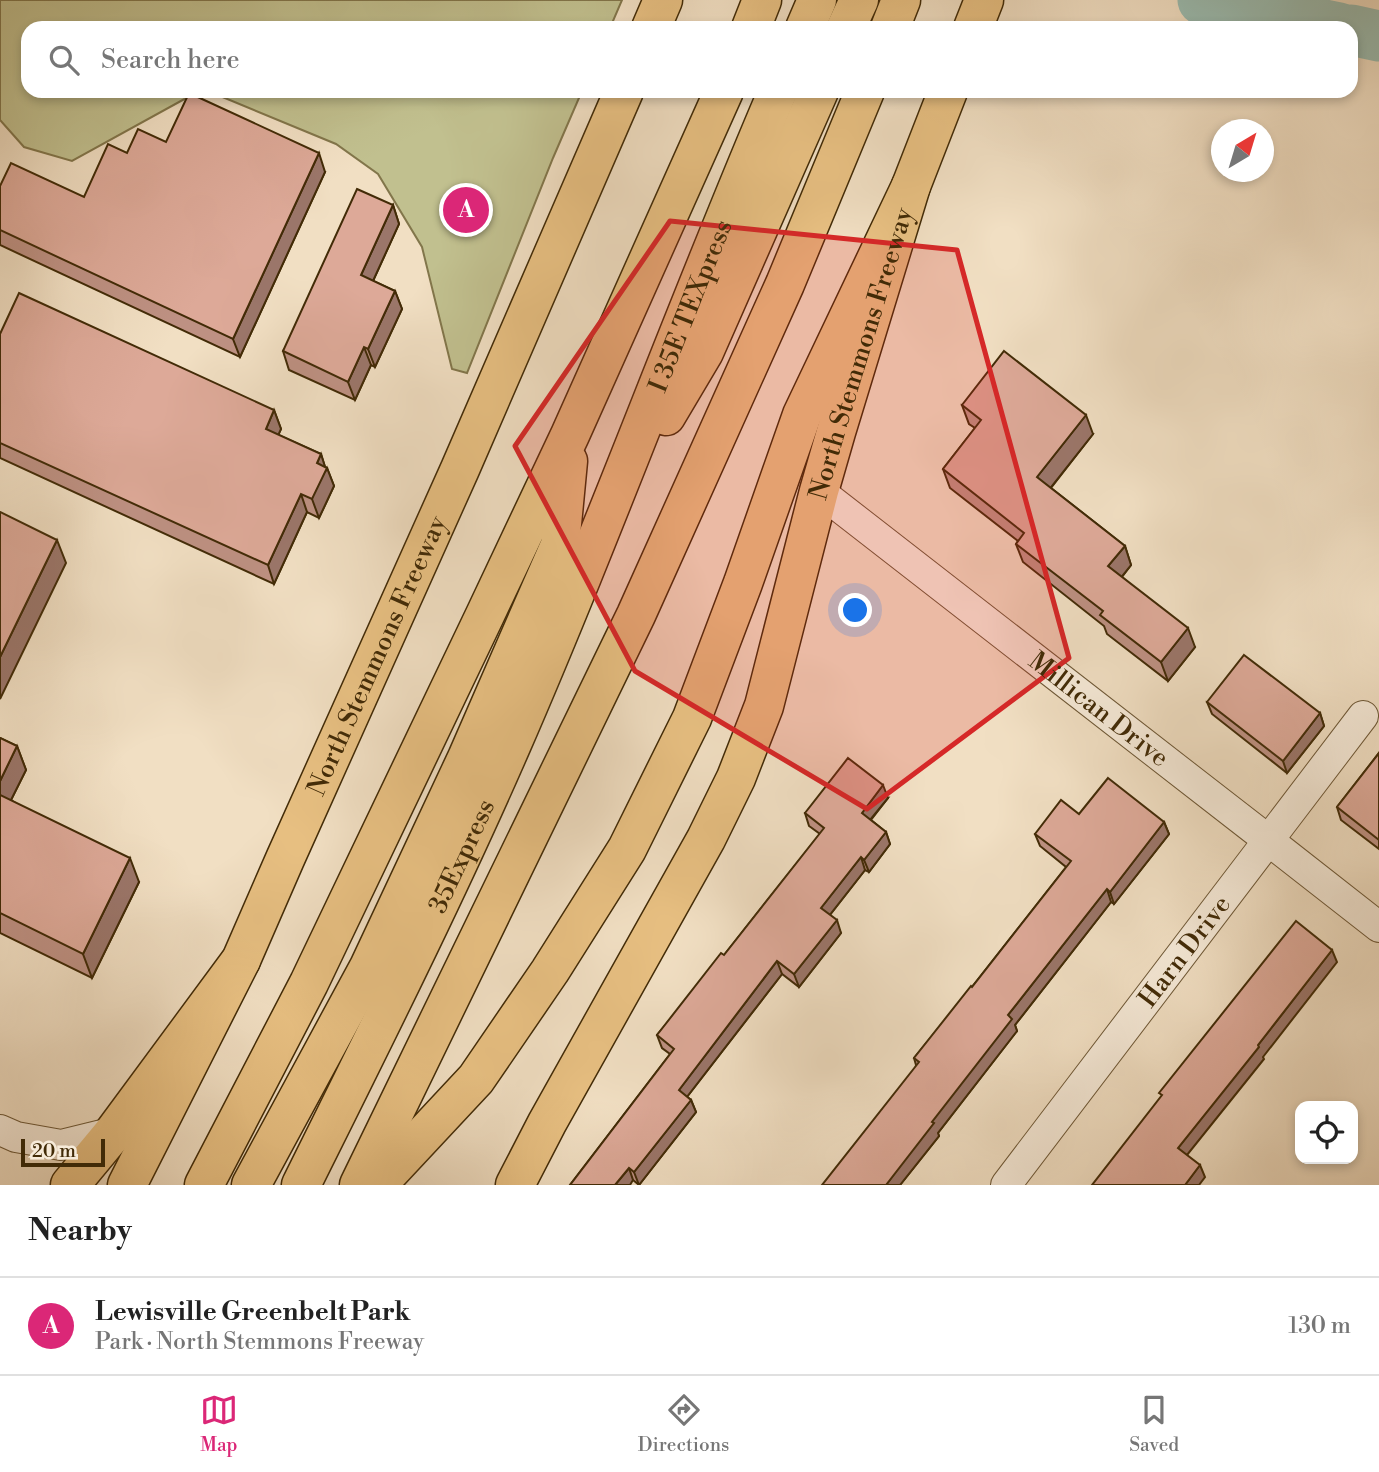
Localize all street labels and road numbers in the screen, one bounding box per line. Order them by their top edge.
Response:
street label: North Stemmons Freeway [802,204,921,503]
street label: I 35E TEXpress [642,215,740,397]
street label: North Stemmons Freeway [301,511,454,801]
street label: Millican Drive [1022,645,1175,774]
street label: 35Express [422,794,502,918]
street label: Harn Drive [1132,889,1238,1014]

